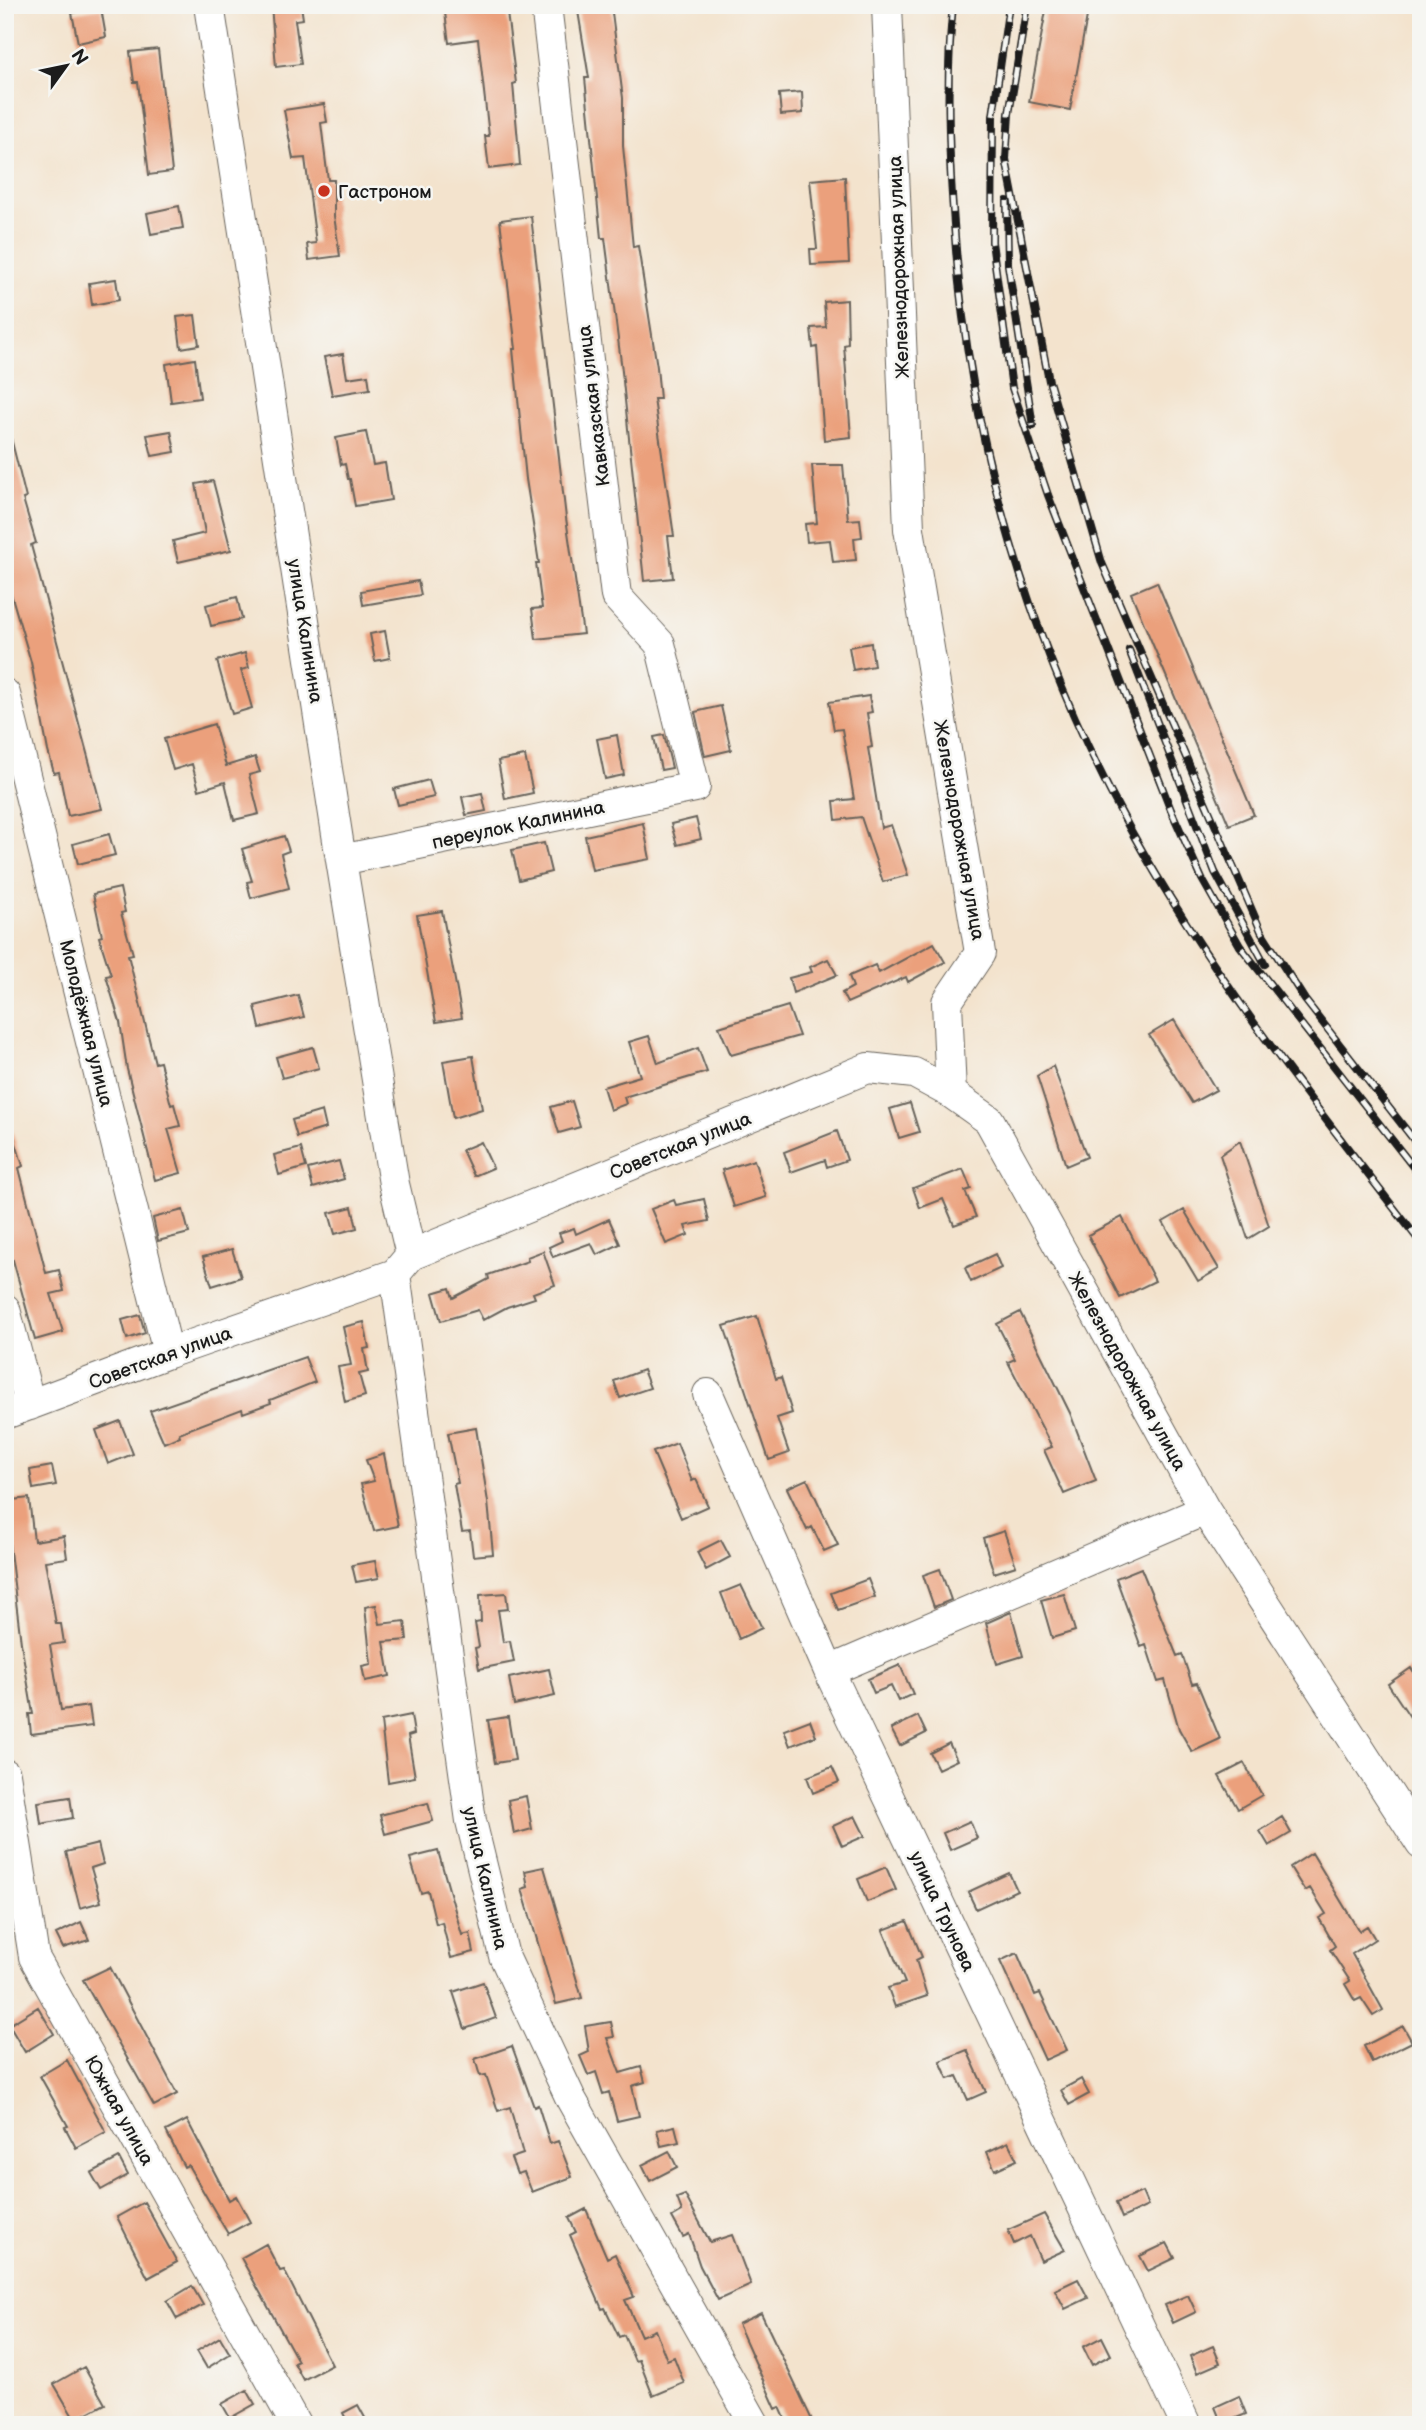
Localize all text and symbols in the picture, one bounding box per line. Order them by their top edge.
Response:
north arrow [32,32,102,102]
text: N [65,45,93,70]
street label: Железнодорожная улица [884,155,915,379]
place label: Гастроном [338,181,432,204]
marker: Гастроном [316,183,332,199]
street label: Кавказская улица [573,324,616,488]
street label: улица Калинина [282,557,327,705]
street label: Железнодорожная улица [928,718,989,942]
street label: переулок Калинина [430,796,607,855]
street label: Молодёжная улица [54,937,117,1109]
street label: Советская улица [607,1108,755,1185]
street label: Железнодорожная улица [1063,1269,1191,1475]
street label: Советская улица [86,1322,235,1395]
street label: улица Калинина [457,1805,512,1952]
street label: улица Трунова [904,1848,980,1975]
street label: Южная улица [79,2052,158,2170]

